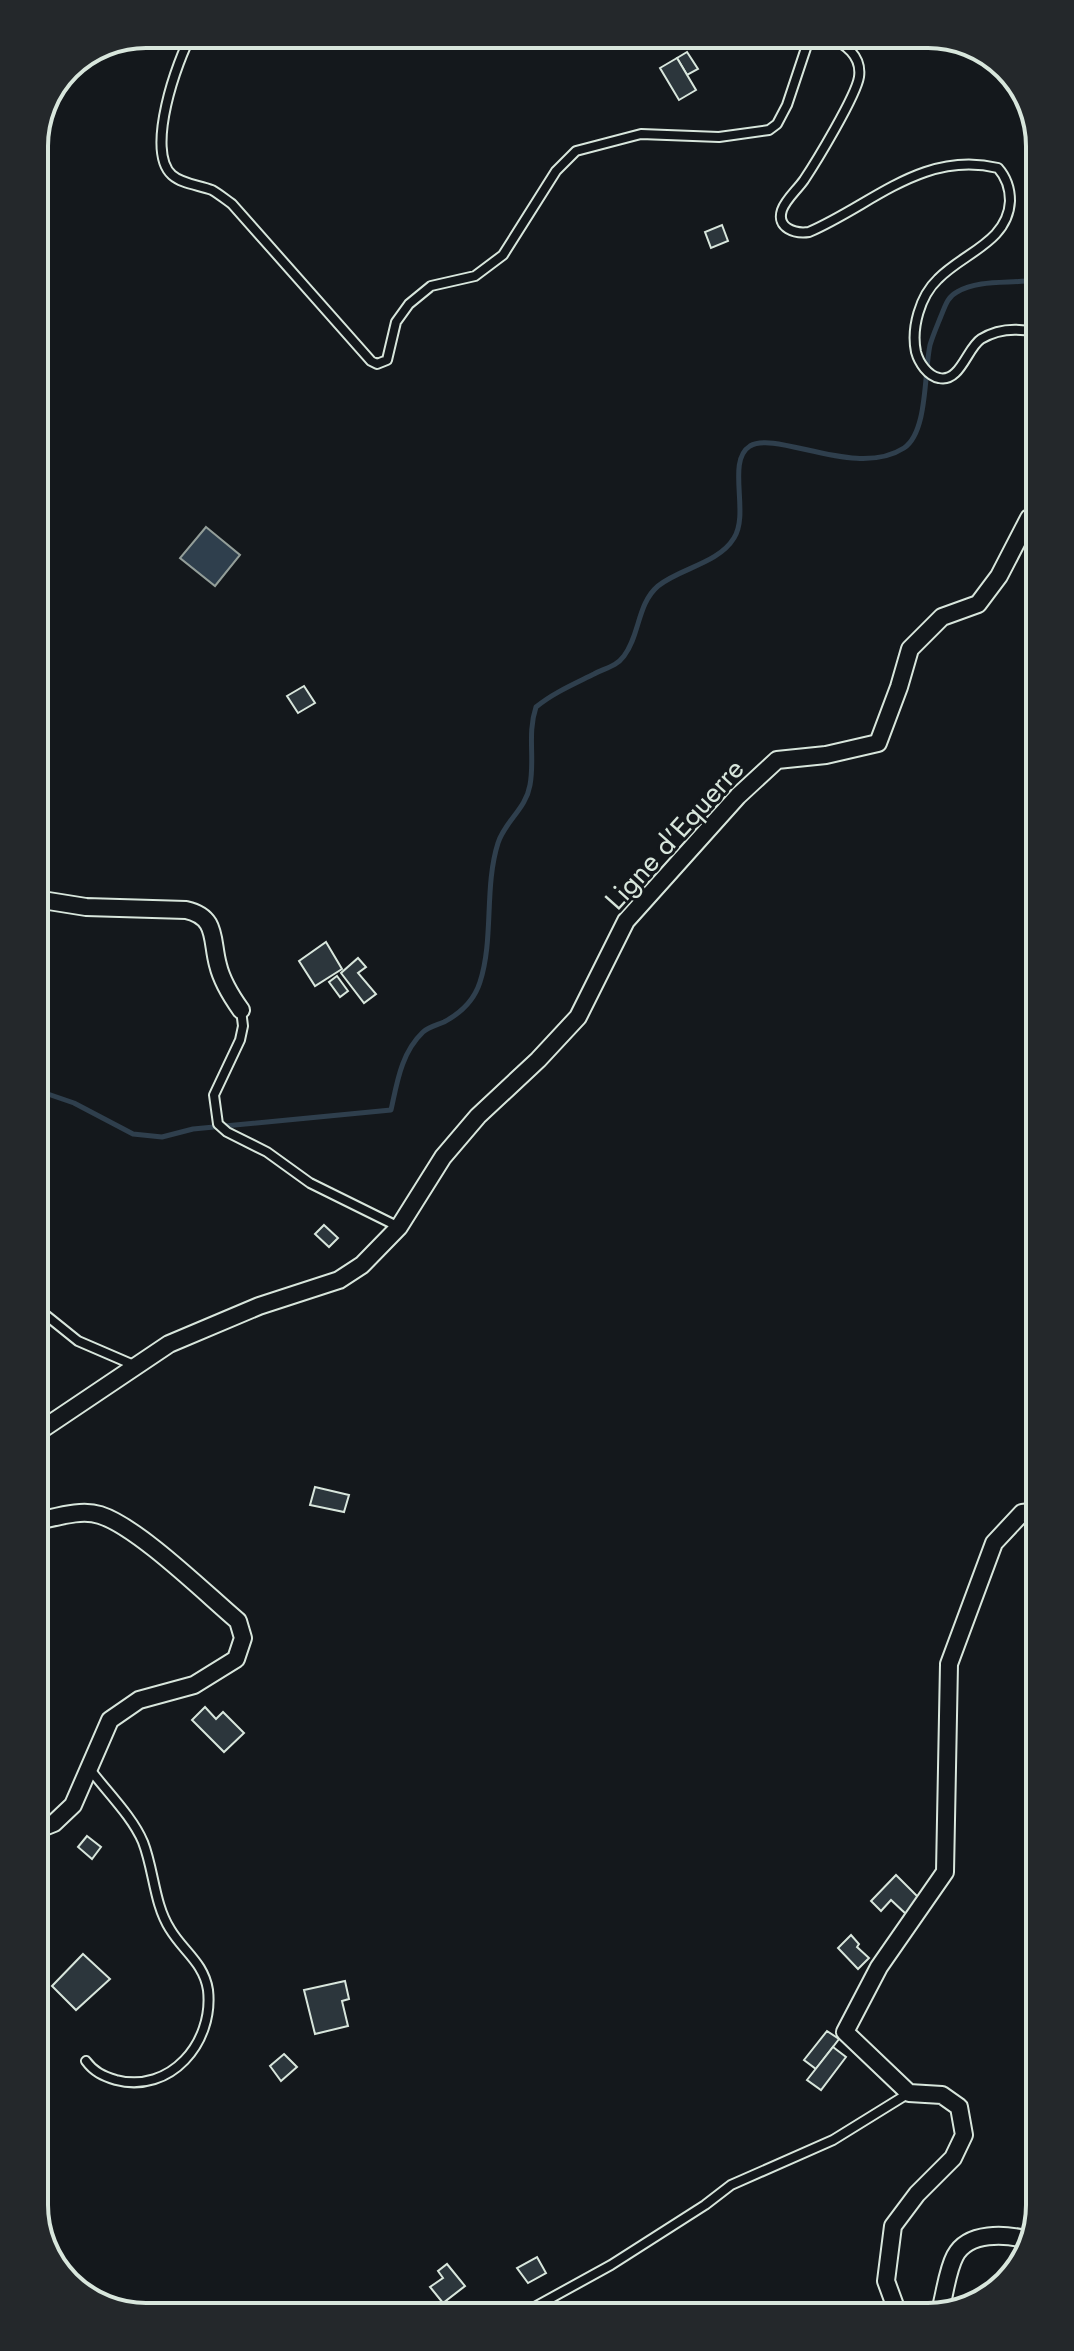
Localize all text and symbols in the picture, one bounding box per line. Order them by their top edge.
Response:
street label: Ligne d'Equerre [595,750,754,919]

